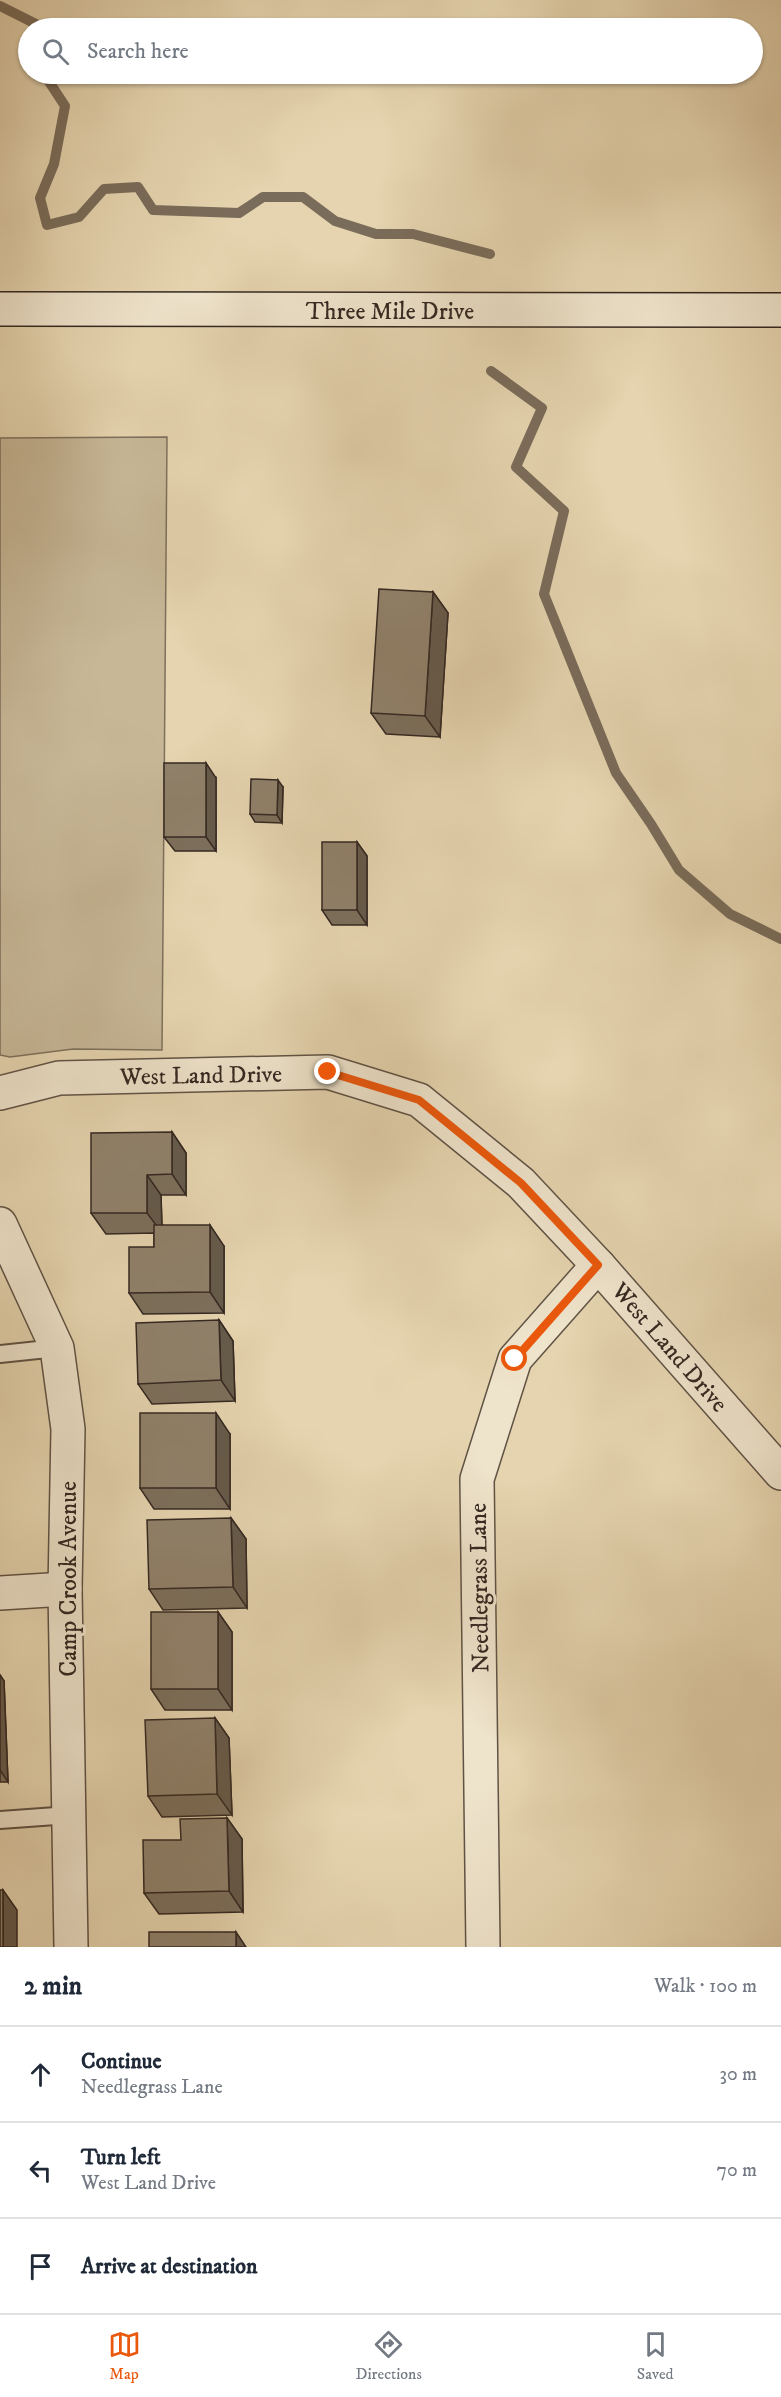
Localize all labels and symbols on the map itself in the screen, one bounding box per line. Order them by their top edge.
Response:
street label: Three Mile Drive [306,297,474,327]
route end [314,1058,340,1084]
street label: West Land Drive [119,1060,282,1092]
street label: West Land Drive [604,1276,734,1419]
route start [501,1345,527,1371]
street label: Camp Crook Avenue [54,1481,84,1677]
street label: Needlegrass Lane [464,1503,496,1673]

